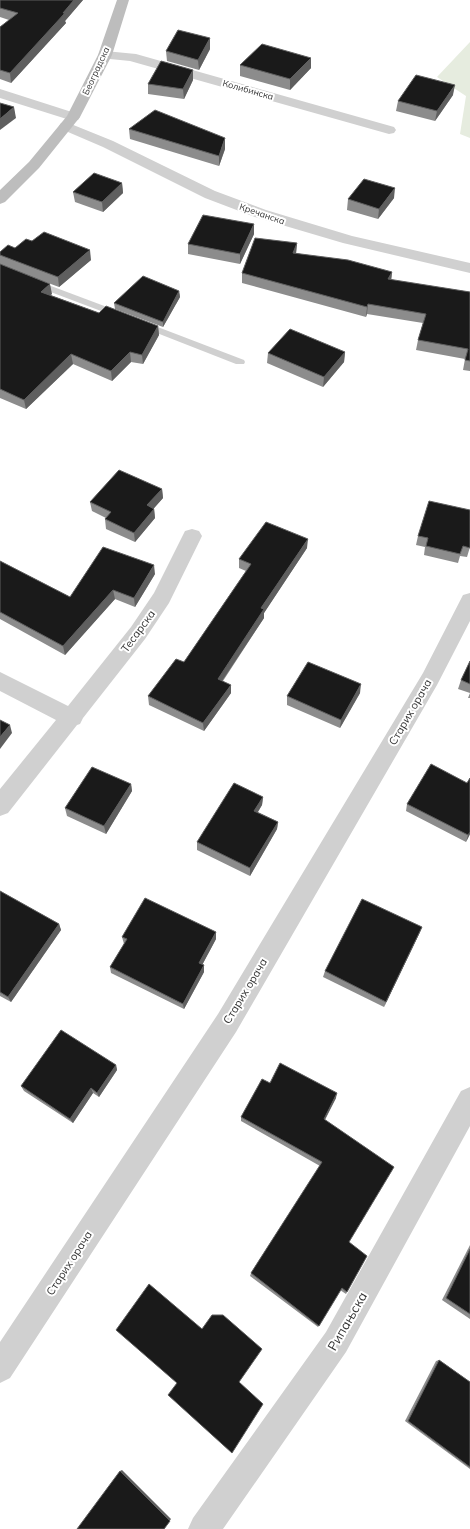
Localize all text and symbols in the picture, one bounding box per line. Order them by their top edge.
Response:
street label: Београдска [80,45,111,97]
street label: Колибинска [221,77,275,102]
street label: Кречанска [238,201,286,226]
street label: Тесарска [118,607,158,655]
street label: Старих орача [385,676,435,748]
street label: Старих орача [220,956,270,1026]
street label: Старих орача [43,1228,95,1298]
street label: Рипањска [324,1289,370,1353]

